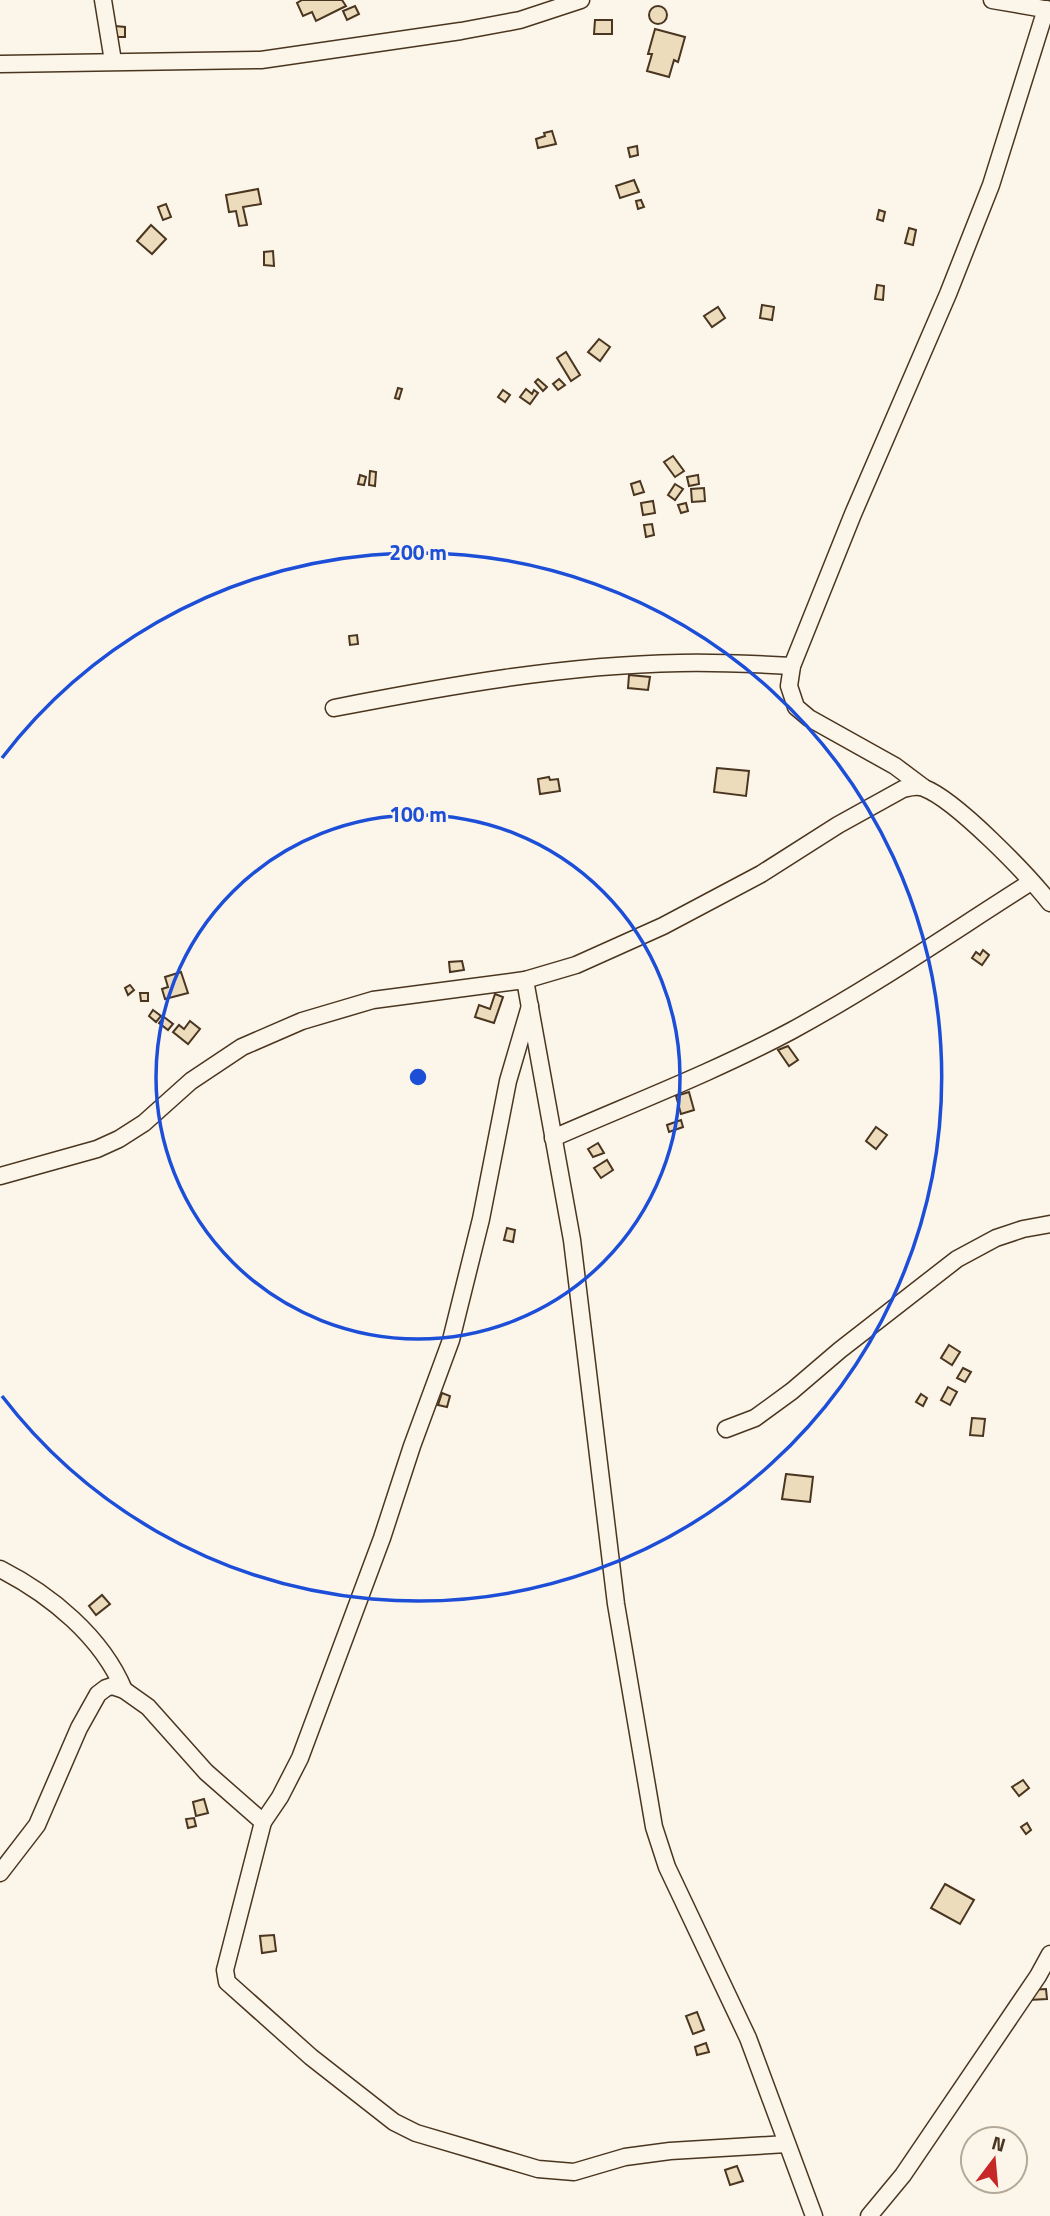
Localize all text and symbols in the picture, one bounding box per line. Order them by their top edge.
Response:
text: 200 m [389,536,447,568]
text: 100 m [389,798,447,830]
centre of rings [406,1065,430,1089]
north arrow [959,2125,1029,2195]
text: N [988,2127,1009,2159]

